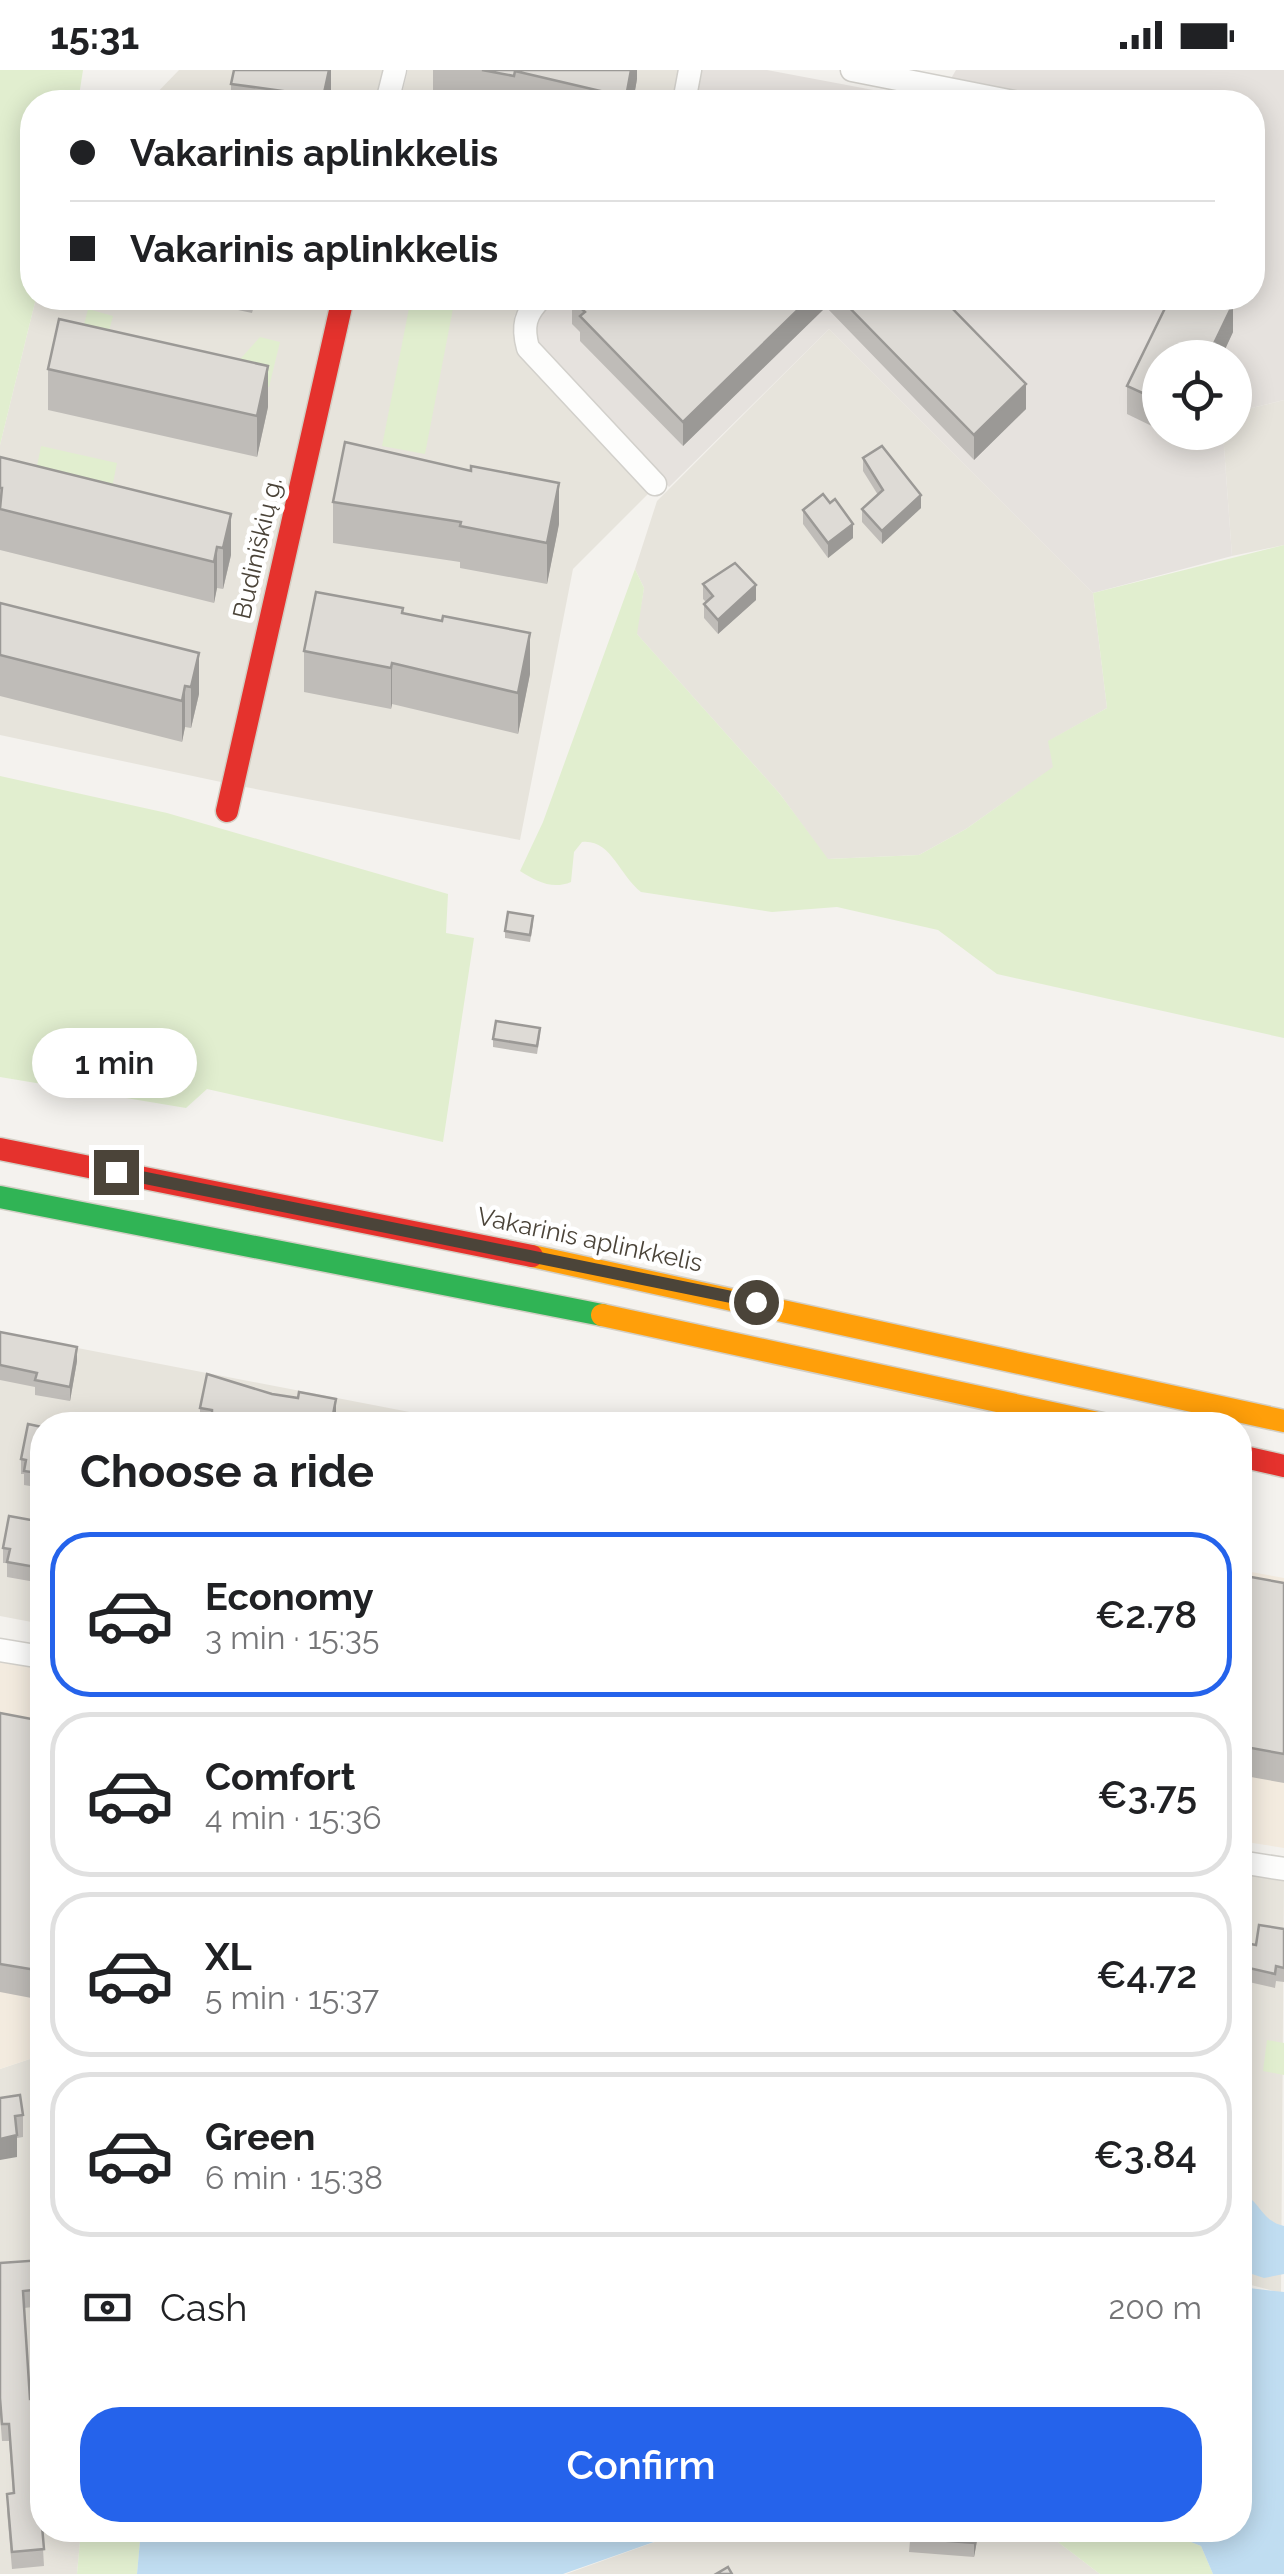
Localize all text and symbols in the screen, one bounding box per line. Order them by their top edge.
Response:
text: 15:31 [50,13,139,58]
text: Vakarinis aplinkkelis [130,130,498,175]
text: Vakarinis aplinkkelis [130,226,498,271]
map controls [1142,340,1252,450]
button: locate [1142,340,1252,450]
street label: Budiniškių g. [226,474,288,622]
callout: 1 min [34,1027,198,1097]
text: 1 min [75,1044,154,1081]
route end [94,1150,139,1195]
street label: Vakarinis aplinkkelis [475,1200,705,1278]
route start [734,1280,779,1325]
text: Choose a ride [80,1445,374,1498]
icon: car [85,1570,175,1660]
text: Economy [205,1574,374,1619]
text: €2.78 [1095,1592,1197,1637]
text: 3 min · 15:35 [205,1619,379,1656]
icon: car [85,1750,175,1840]
text: Comfort [205,1754,355,1799]
text: €3.75 [1097,1772,1197,1817]
text: 4 min · 15:36 [205,1799,382,1836]
icon: car [85,1930,175,2020]
text: XL [205,1934,252,1979]
text: €4.72 [1096,1952,1197,1997]
text: 5 min · 15:37 [205,1979,379,2016]
icon: car [85,2110,175,2200]
text: Green [205,2114,315,2159]
text: €3.84 [1093,2132,1197,2177]
text: 6 min · 15:38 [205,2159,383,2196]
icon: cash [80,2280,135,2335]
text: Cash [160,2285,247,2330]
text: 200 m [1109,2289,1202,2326]
button: Confirm [80,2407,1202,2522]

